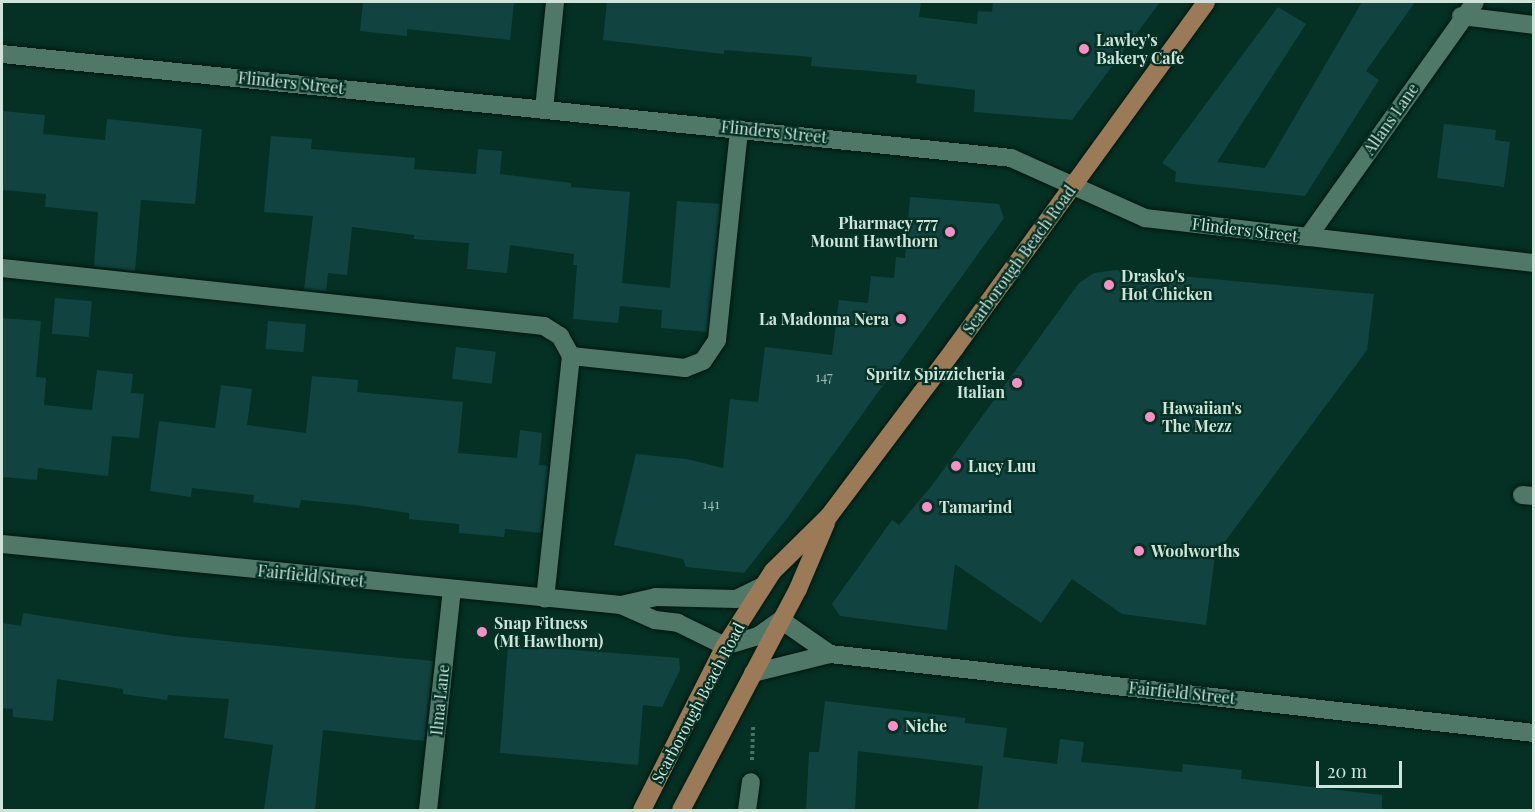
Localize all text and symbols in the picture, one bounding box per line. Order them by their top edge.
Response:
place label: Lawley's Bakery Cafe [1096,30,1184,68]
marker: Lawley's Bakery Cafe [1077,42,1091,56]
street label: Flinders Street [237,68,345,98]
street label: Allans Lane [1359,80,1423,158]
street label: Flinders Street [720,117,828,147]
street label: Scarborough Beach Road [959,182,1079,338]
place label: Pharmacy 777 Mount Hawthorn [810,213,938,251]
street label: Flinders Street [1191,214,1299,246]
marker: Pharmacy 777 Mount Hawthorn [943,225,957,239]
place label: Drasko's Hot Chicken [1121,266,1213,304]
marker: Drasko's Hot Chicken [1102,278,1116,292]
place label: La Madonna Nera [759,309,889,329]
marker: La Madonna Nera [894,312,908,326]
place label: Spritz Spizzicheria Italian [866,364,1005,402]
house number: 147 [815,369,833,385]
marker: Spritz Spizzicheria Italian [1010,376,1024,390]
place label: Hawaiian's The Mezz [1162,398,1242,436]
marker: Hawaiian's The Mezz [1143,410,1157,424]
place label: Lucy Luu [968,456,1037,476]
marker: Lucy Luu [949,459,963,473]
house number: 141 [702,496,720,512]
place label: Tamarind [939,497,1012,517]
marker: Tamarind [920,500,934,514]
place label: Woolworths [1151,541,1240,561]
marker: Woolworths [1132,544,1146,558]
street label: Fairfield Street [257,561,365,591]
place label: Snap Fitness (Mt Hawthorn) [494,613,603,651]
street label: Scarborough Beach Road [647,619,749,787]
marker: Snap Fitness (Mt Hawthorn) [475,625,489,639]
street label: Ilma Lane [427,664,453,736]
street label: Fairfield Street [1128,678,1236,708]
place label: Niche [905,716,947,736]
marker: Niche [886,719,900,733]
scale bar [1319,749,1404,787]
text: 20 m [1327,759,1367,783]

